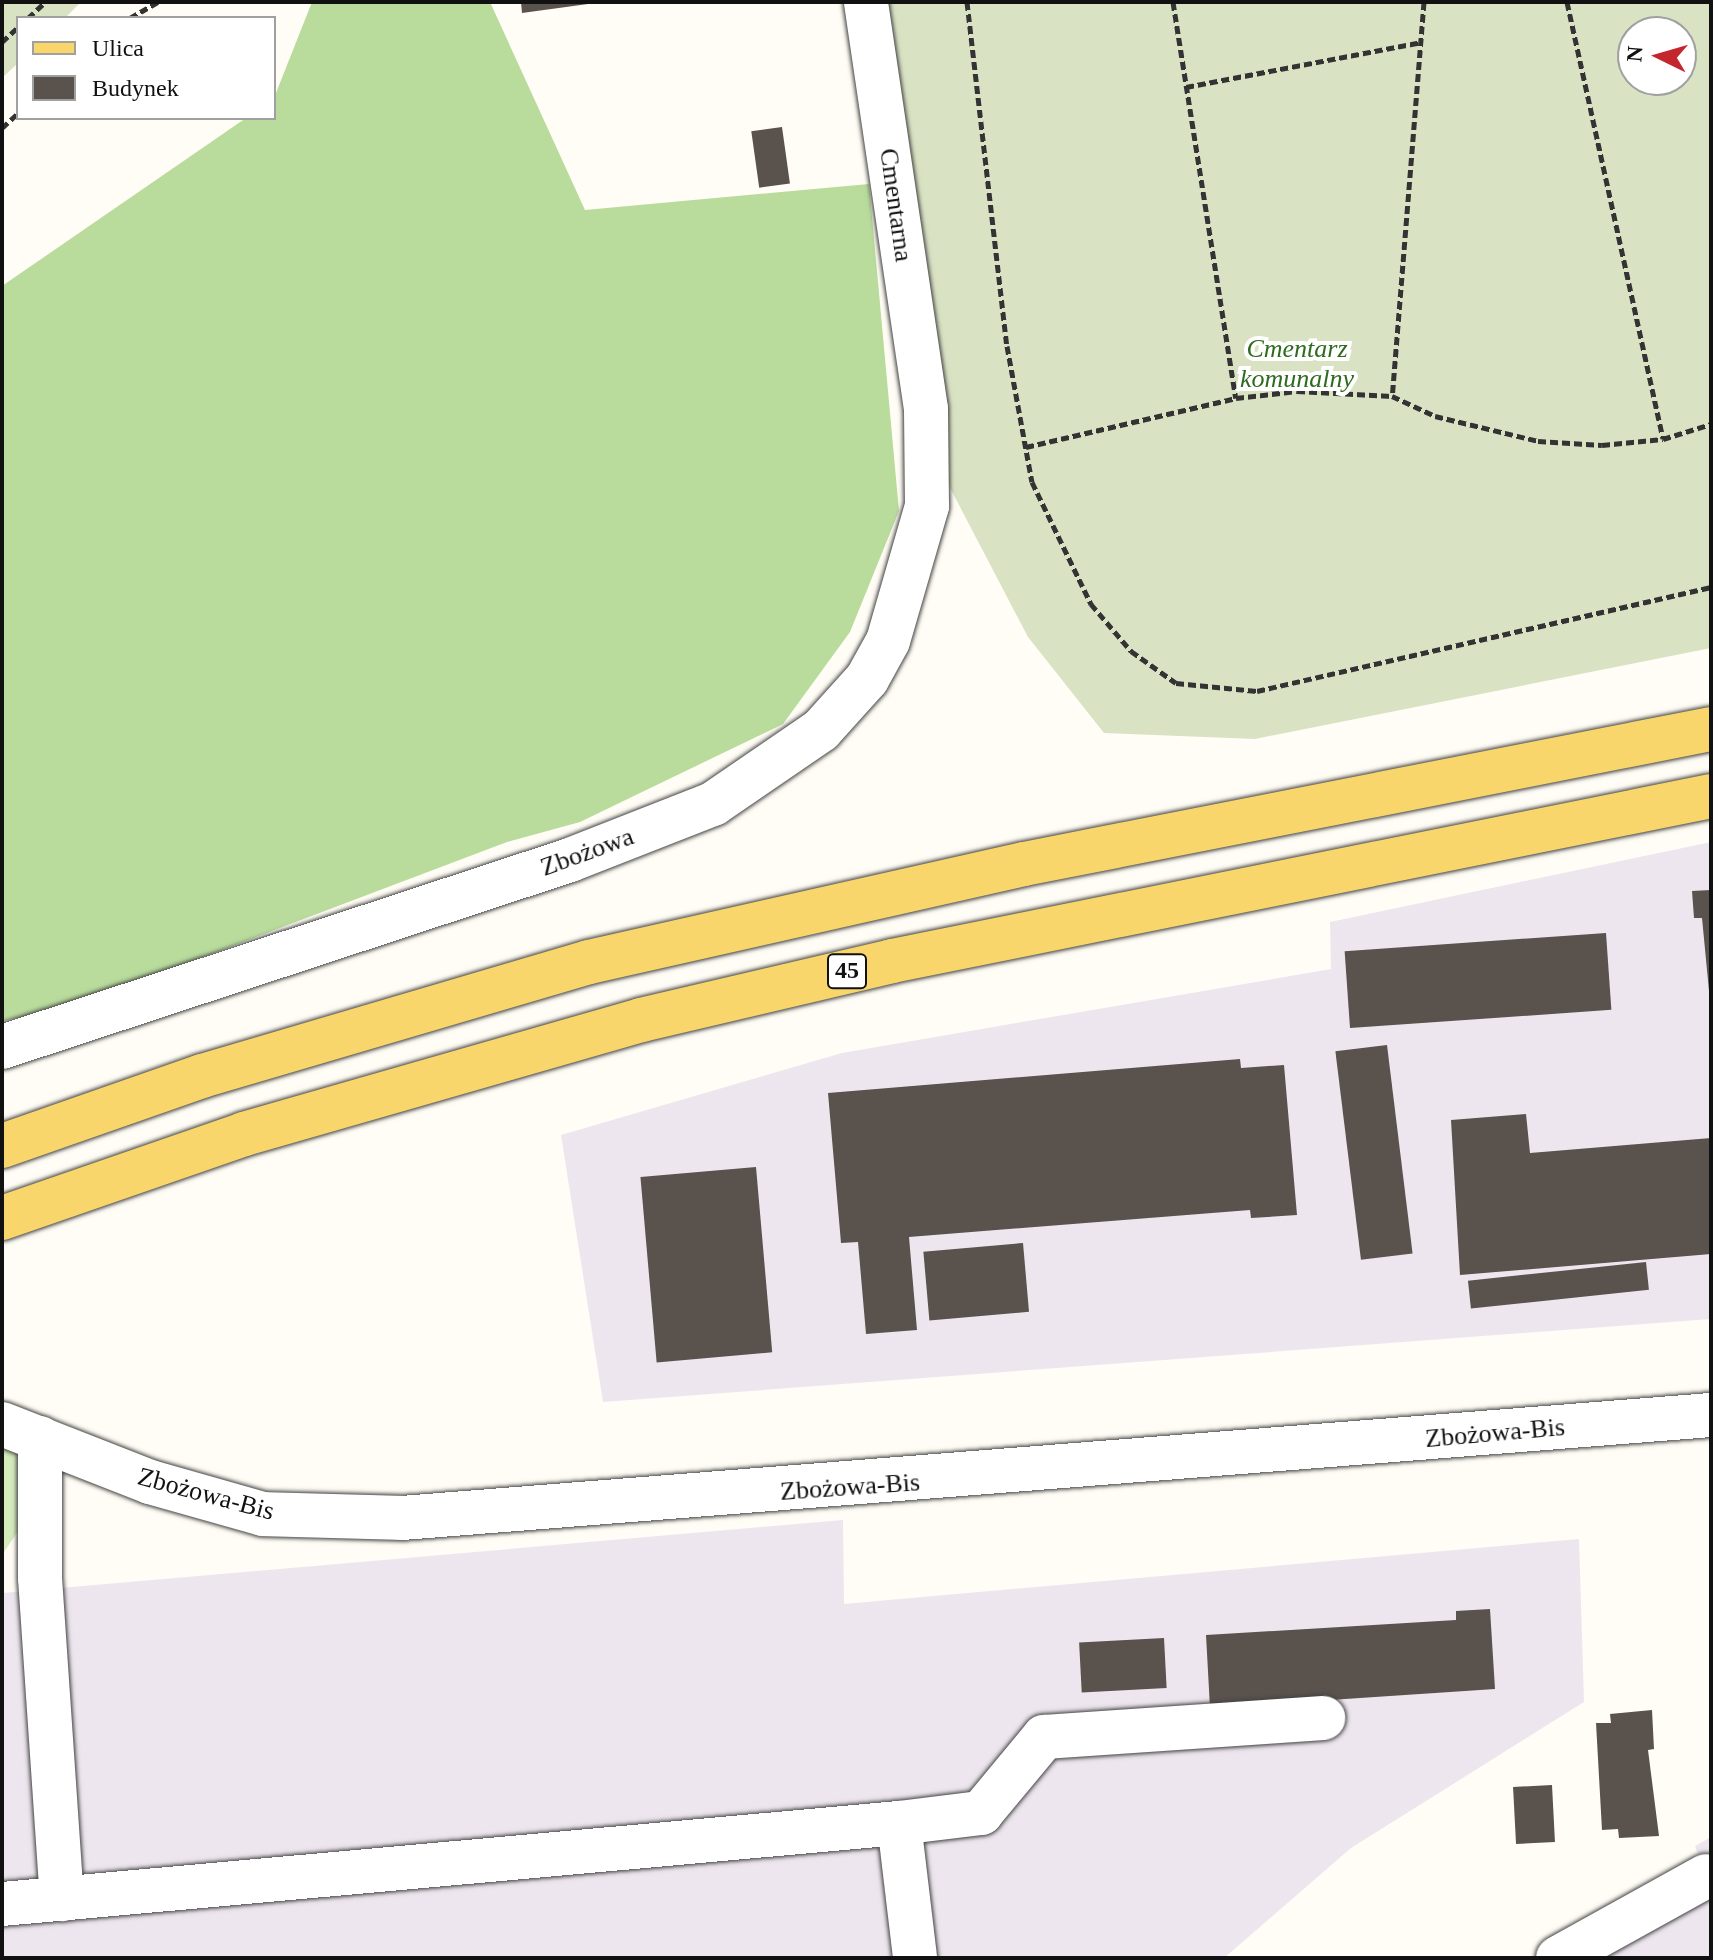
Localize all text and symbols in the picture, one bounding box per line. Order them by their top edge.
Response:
legend [16,16,276,120]
north arrow [1617,16,1697,96]
text: Ulica [92,35,144,61]
text: N [1621,45,1648,63]
text: Budynek [92,75,179,101]
street label: Cmentarna [873,146,919,264]
park label: Cmentarz komunalny [1240,333,1354,394]
street label: Zbożowa [536,821,638,883]
road number: 45 [827,951,867,991]
street label: Zbożowa-Bis [1424,1411,1566,1455]
street label: Zbożowa-Bis [134,1461,278,1527]
street label: Zbożowa-Bis [779,1467,921,1507]

